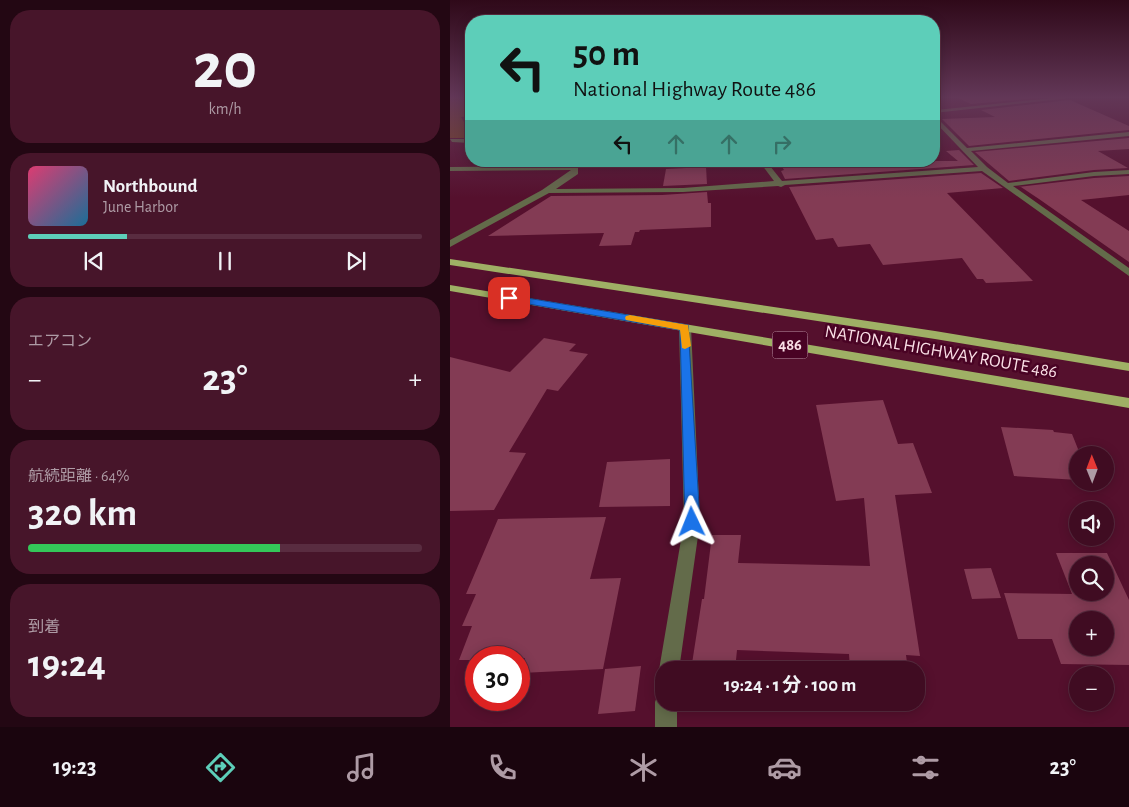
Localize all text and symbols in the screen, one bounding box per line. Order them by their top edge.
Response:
text: 20 [193,35,257,100]
icon: left [490,35,555,100]
text: 50 m [573,37,640,72]
text: National Highway Route 486 [573,78,816,100]
text: km/h [208,101,242,117]
icon: left [609,130,637,158]
icon: ahead [662,130,690,158]
icon: ahead [715,130,743,158]
icon: right [768,130,796,158]
text: Northbound [103,177,198,196]
text: June Harbor [103,199,178,215]
icon: previous [80,247,108,275]
icon: pause [211,247,239,275]
icon: next [342,247,370,275]
pin [488,277,530,319]
icon: arrive [495,284,523,312]
street label: NATIONAL HIGHWAY ROUTE 486 [823,323,1059,381]
road number: 486 [772,332,808,358]
text: エアコン [28,333,92,349]
text: 23° [202,360,248,398]
text: − [28,366,41,394]
text: + [409,366,422,394]
north arrow [1069,446,1114,491]
map controls [1069,446,1114,711]
text: 航続距離 · 64% [28,468,129,484]
text: 320 km [28,495,137,533]
position arrow [665,495,717,547]
button: sound [1069,501,1114,546]
button: search [1069,556,1114,601]
button: + [1069,611,1114,656]
text: 到着 [28,619,60,635]
text: 19:24 [28,646,106,684]
speed limit sign: 30 [465,646,530,711]
button: − [1069,666,1114,711]
text: 19:24 · 1 分 · 100 m [724,676,856,695]
icon: directions [203,750,238,785]
icon: music [344,750,379,785]
icon: phone [485,750,520,785]
icon: climate [626,750,661,785]
icon: car [767,750,802,785]
icon: filters [908,750,943,785]
text: 19:23 [53,756,97,778]
text: 23° [1050,756,1076,778]

